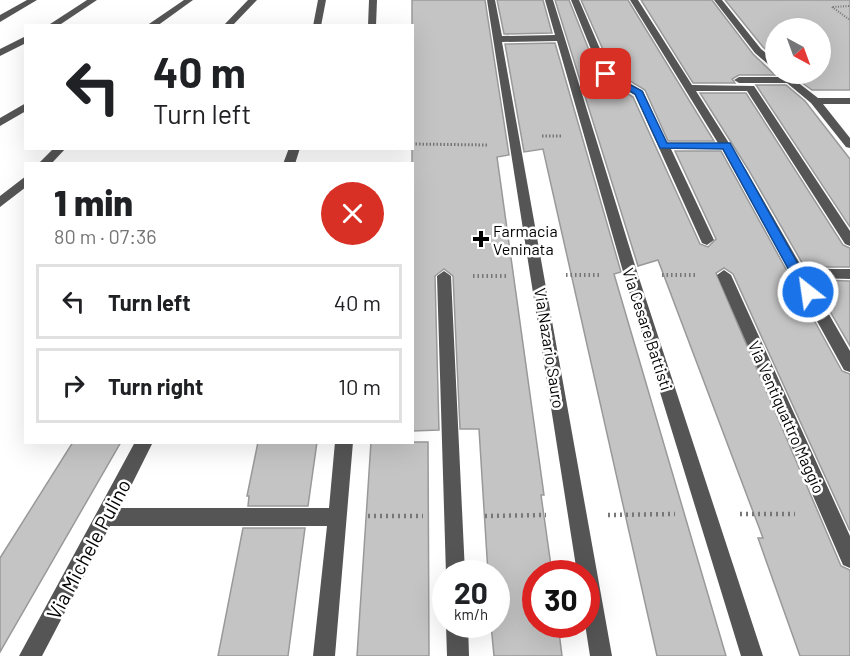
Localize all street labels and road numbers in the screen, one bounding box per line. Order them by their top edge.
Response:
street label: Via Cesare Battisti [619,265,677,393]
street label: Via Nazario Sauro [531,286,569,410]
street label: Via Ventiquattro Maggio [745,338,829,496]
street label: Via Michele Pulino [41,475,135,623]

